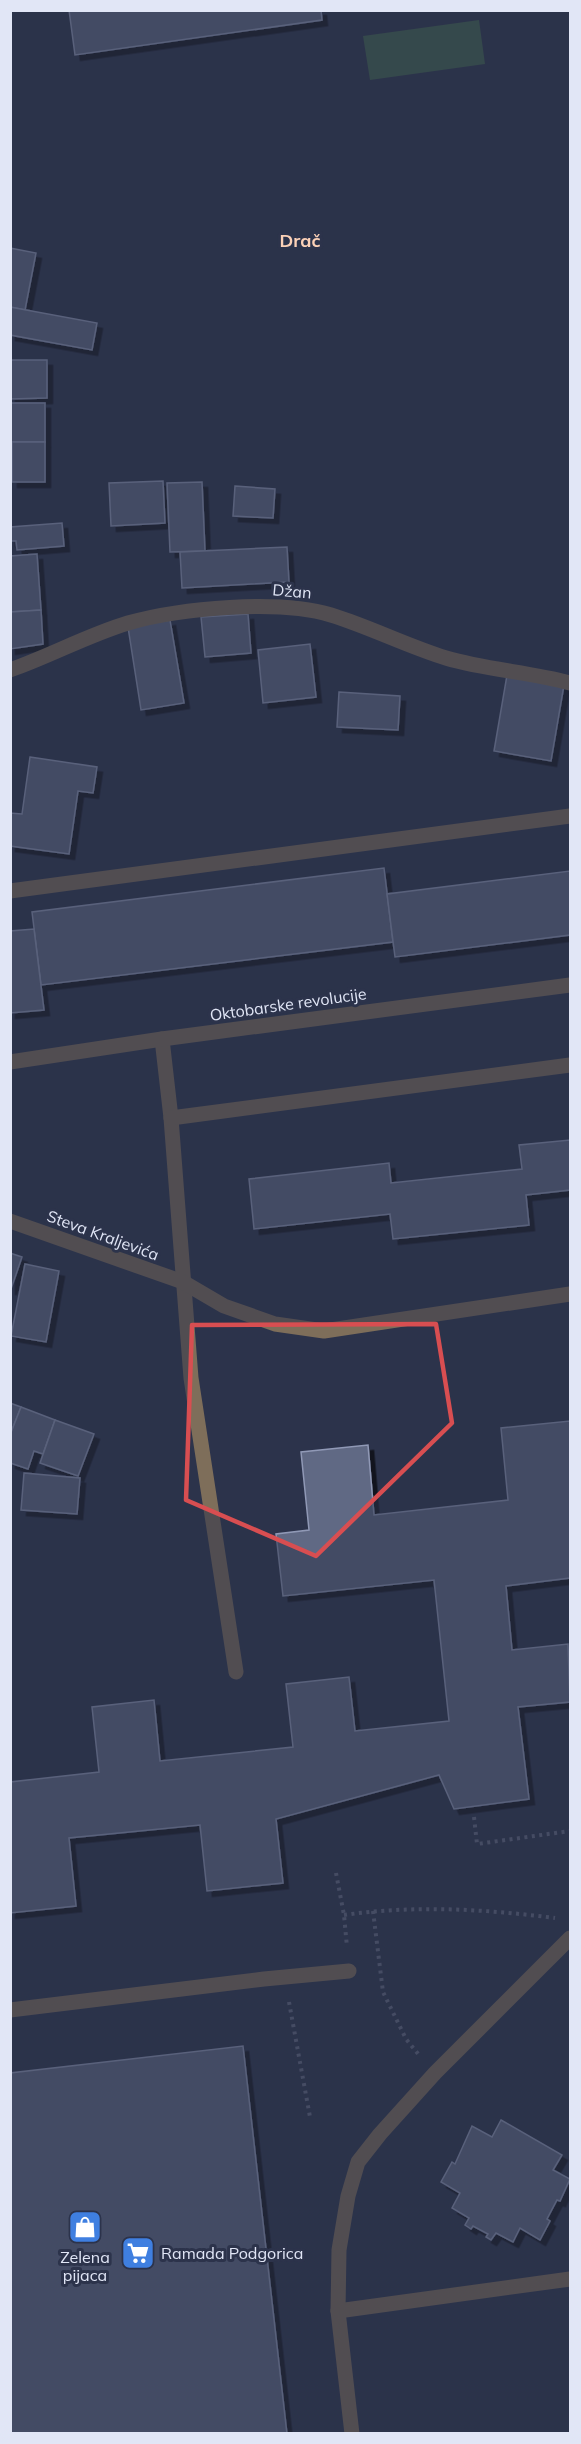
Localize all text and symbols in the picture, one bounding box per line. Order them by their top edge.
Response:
district label: Drač [280,229,320,252]
street label: Džan [272,579,312,603]
street label: Oktobarske revolucije [208,983,368,1025]
street label: Steva Kraljevića [44,1205,162,1265]
shop icon: Zelena pijaca [67,2209,103,2245]
supermarket icon: Ramada Podgorica [120,2235,156,2271]
place label: Ramada Podgorica [161,2243,303,2263]
place label: Zelena pijaca [60,2247,110,2285]

